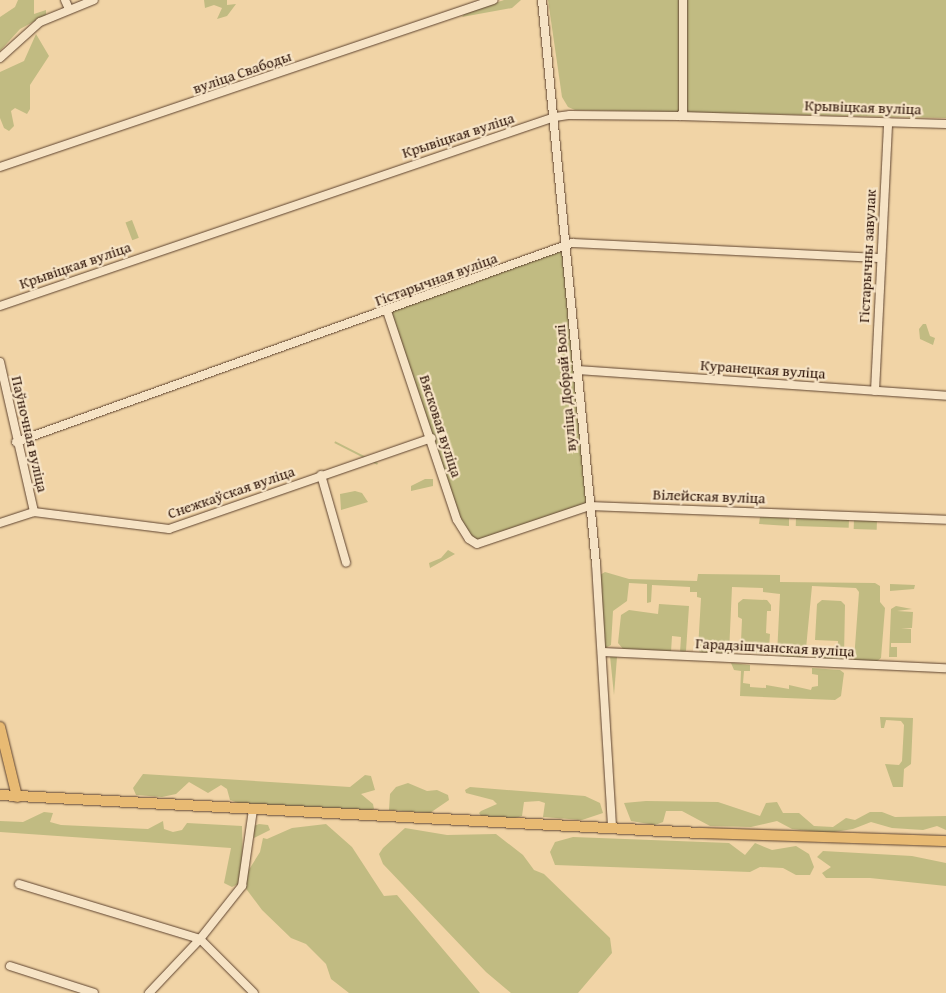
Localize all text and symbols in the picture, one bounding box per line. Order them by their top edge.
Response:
street label: вуліца Свабоды [190,47,294,97]
street label: Крывіцкая вуліца [804,96,922,118]
street label: Крывіцкая вуліца [400,108,516,162]
street label: Гістарычны завулак [855,189,879,323]
street label: Крывіцкая вуліца [17,237,133,293]
street label: Гістарычная вуліца [372,248,500,310]
street label: вуліца Добрай Волі [550,324,580,452]
street label: Куранецкая вуліца [700,356,826,382]
street label: Вясковая вуліца [416,372,466,480]
street label: Паўночная вуліца [8,374,52,494]
street label: Снежкаўская вуліца [165,462,297,522]
street label: Вілейская вуліца [652,485,766,507]
street label: Гарадзішчанская вуліца [695,634,855,660]

